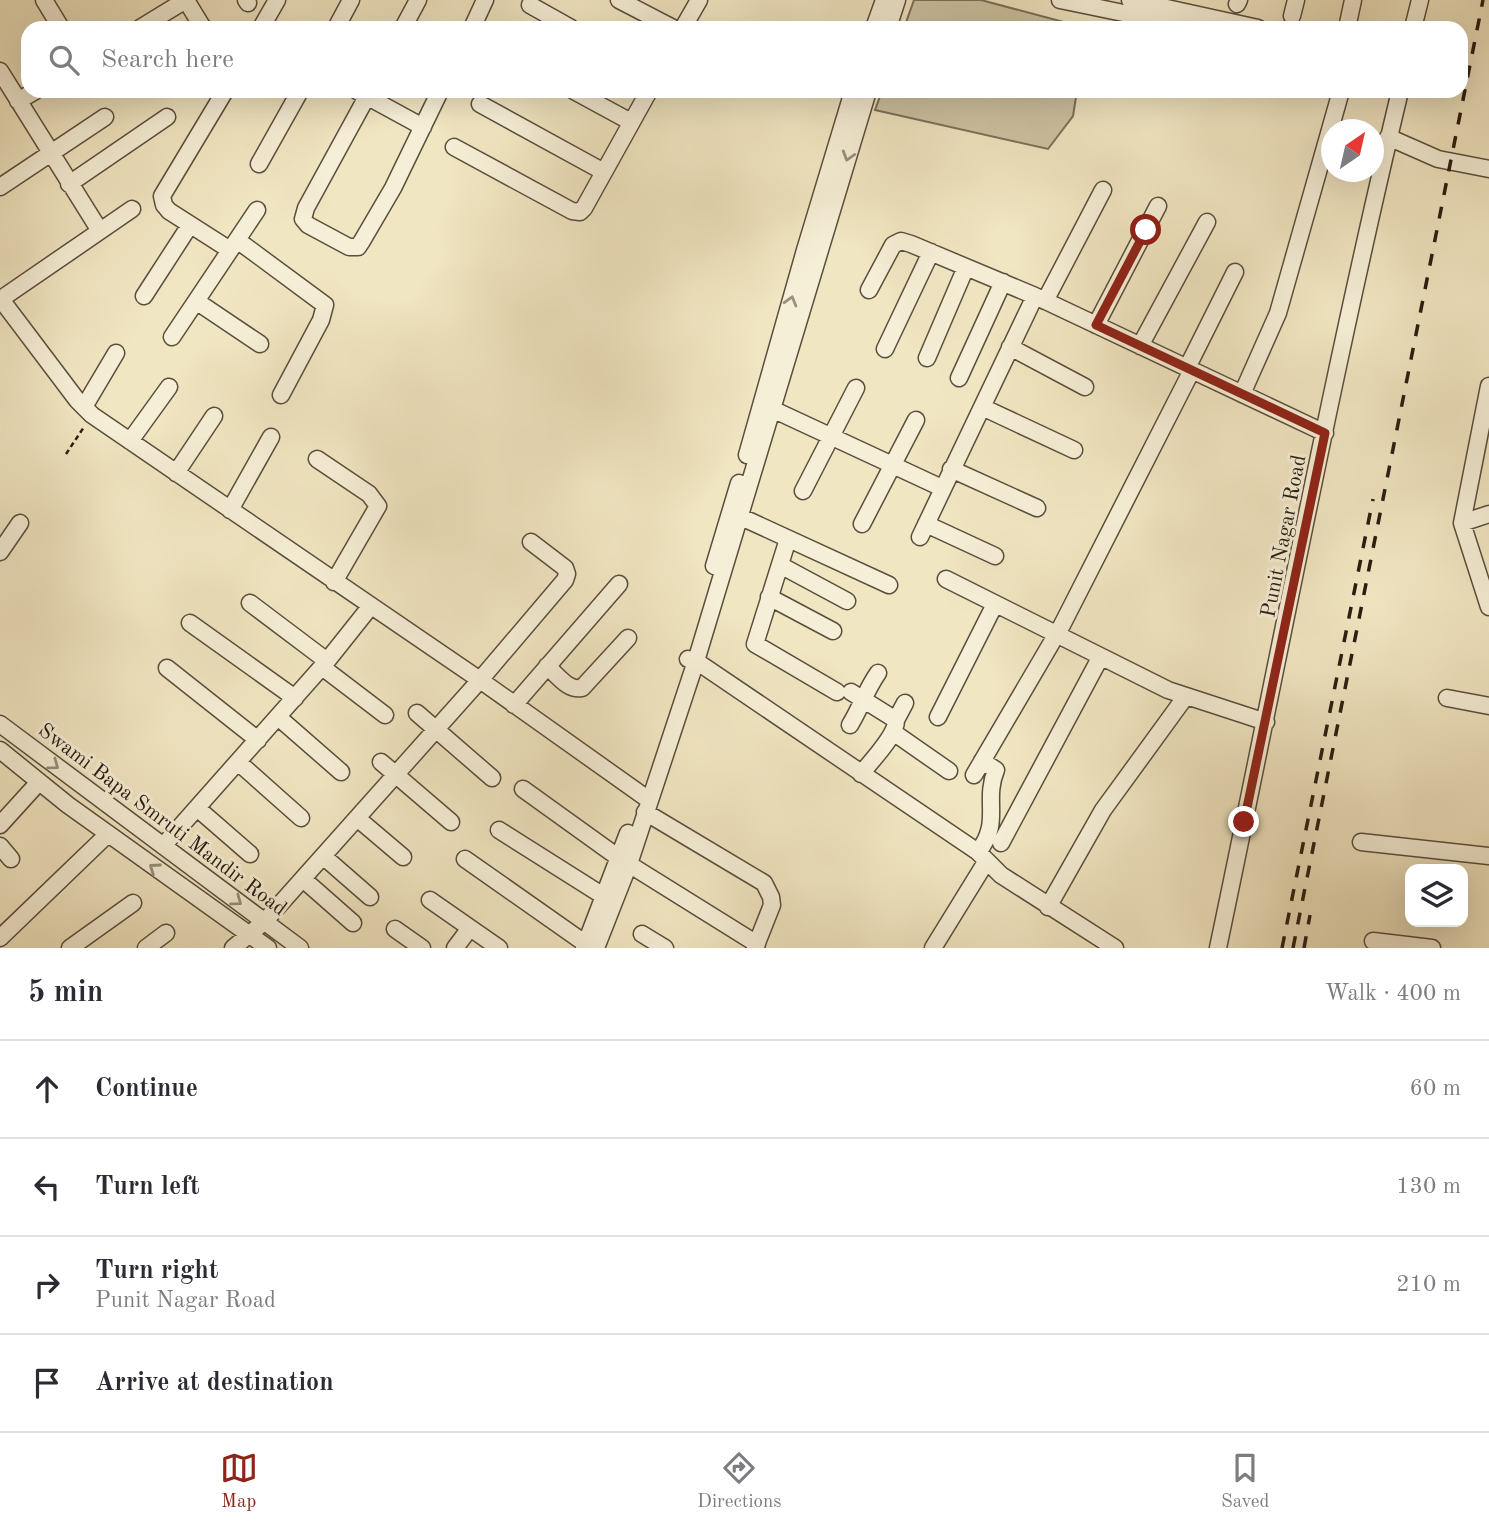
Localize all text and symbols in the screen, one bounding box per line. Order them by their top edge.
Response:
search box [21,21,1468,98]
icon: search [45,41,83,79]
text: Search here [101,47,234,73]
north arrow [1321,119,1384,182]
one-way arrow [842,149,856,162]
route start [1130,214,1161,245]
one-way arrow [782,295,797,307]
street label: Punit Nagar Road [1258,453,1311,619]
street label: Swami Bapa Smruti Mandir Road [34,720,290,920]
one-way arrow [47,757,59,770]
route end [1228,806,1259,837]
one-way arrow [149,864,162,876]
map controls [1405,864,1468,927]
button: layers [1405,864,1468,927]
one-way arrow [229,892,242,905]
text: 5 min [28,978,103,1008]
text: Walk · 400 m [1325,982,1461,1005]
icon: ahead [28,1070,66,1108]
text: Continue [95,1076,198,1102]
text: 60 m [1410,1077,1461,1100]
icon: left [28,1168,66,1206]
text: Turn left [95,1174,200,1200]
text: 130 m [1396,1175,1461,1198]
text: Turn right [95,1258,218,1284]
icon: right [28,1266,66,1304]
text: 210 m [1396,1273,1461,1296]
text: Punit Nagar Road [95,1289,276,1312]
icon: arrive [28,1364,66,1402]
text: Arrive at destination [95,1370,334,1396]
tab: Map [220,1449,258,1514]
tab: Directions [697,1449,782,1514]
tab: Saved [1221,1449,1269,1514]

